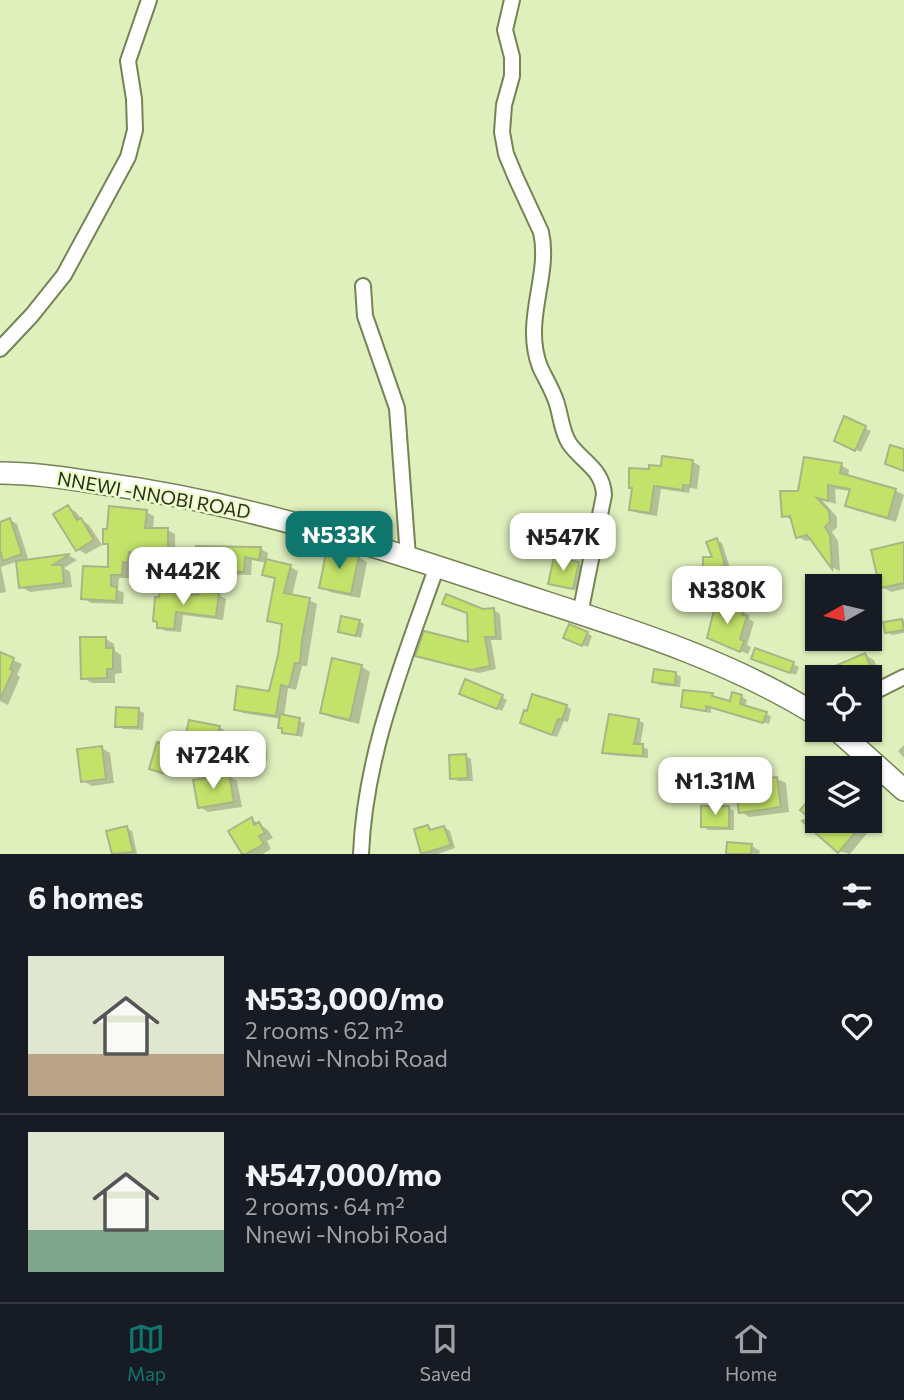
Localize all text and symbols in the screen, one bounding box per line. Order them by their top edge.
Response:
street label: NNEWI -NNOBI ROAD [55,466,253,523]
pin: ₦533K [290,512,388,571]
pin: ₦547K [514,514,612,573]
text: ₦533K [302,520,376,548]
text: ₦547K [526,522,600,550]
pin: ₦442K [134,548,232,607]
text: ₦442K [145,556,221,584]
pin: ₦380K [678,566,776,626]
north arrow [805,574,882,651]
map controls [805,574,882,833]
text: ₦380K [688,575,766,603]
button: locate [805,665,882,742]
pin: ₦724K [164,732,262,791]
text: ₦724K [176,740,250,768]
button: layers [805,756,882,833]
pin: ₦1.31M [658,758,772,817]
text: ₦1.31M [674,766,756,794]
icon: filters [838,877,876,915]
text: 6 homes [28,878,143,915]
text: ₦533,000/mo [245,979,444,1016]
icon: home [84,984,168,1068]
icon: heart [838,1007,876,1045]
text: 2 rooms · 62 m² [245,1016,404,1044]
text: Nnewi -Nnobi Road [245,1044,448,1072]
text: ₦547,000/mo [245,1155,442,1192]
icon: home [84,1160,168,1244]
icon: heart [838,1183,876,1221]
text: 2 rooms · 64 m² [245,1192,405,1220]
text: Nnewi -Nnobi Road [245,1220,448,1248]
tab: Map [127,1320,166,1385]
tab: Saved [420,1320,471,1385]
tab: Home [725,1320,777,1385]

